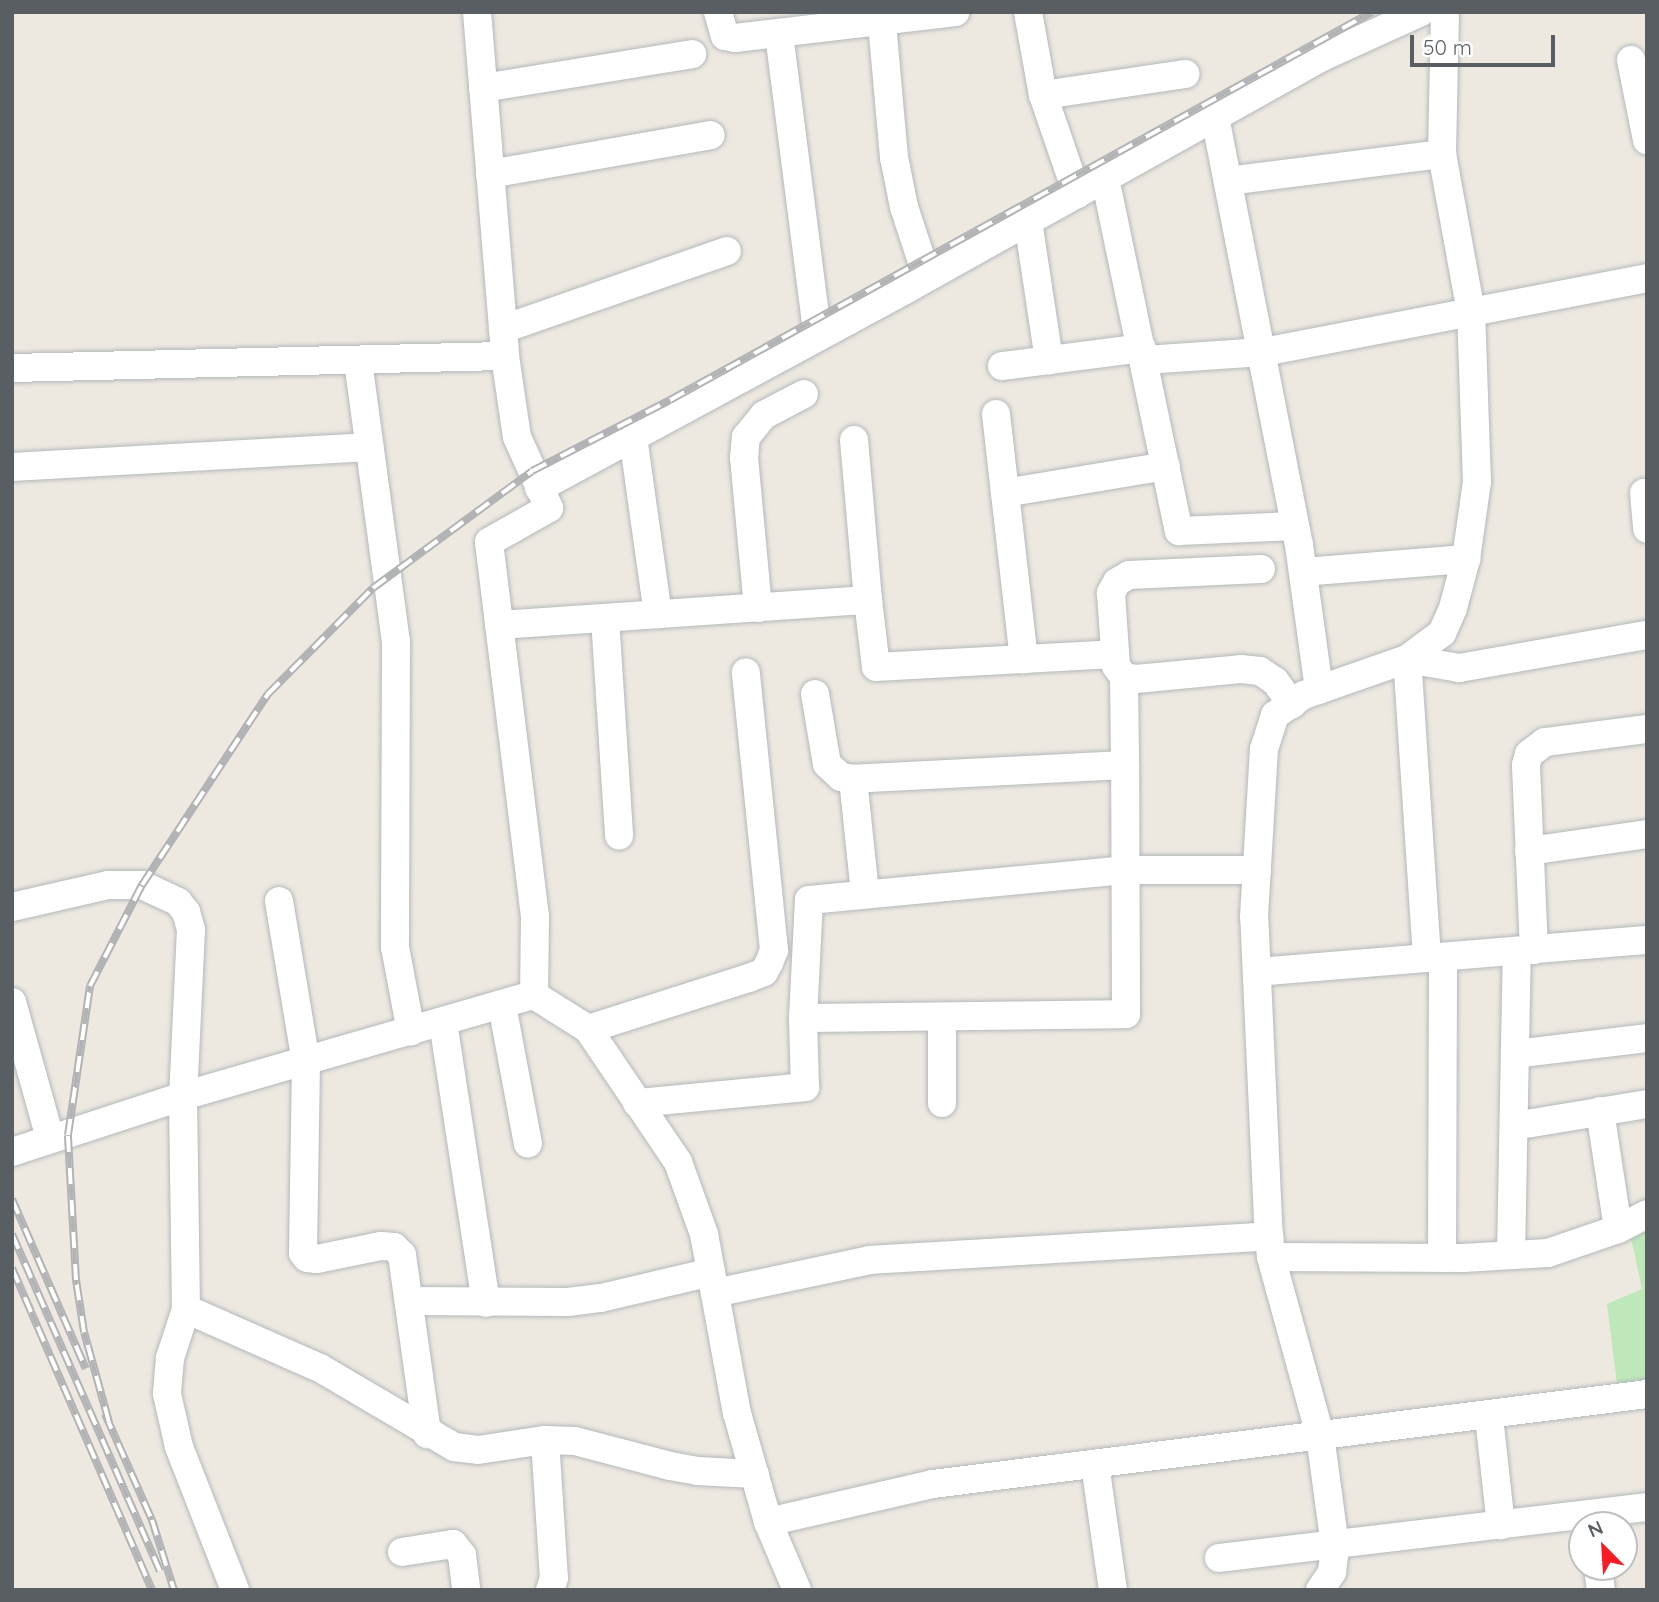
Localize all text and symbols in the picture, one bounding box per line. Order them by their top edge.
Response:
scale bar [1414,21,1559,65]
text: 50 m [1423,34,1472,60]
north arrow [1568,1511,1638,1581]
text: N [1584,1515,1607,1542]

